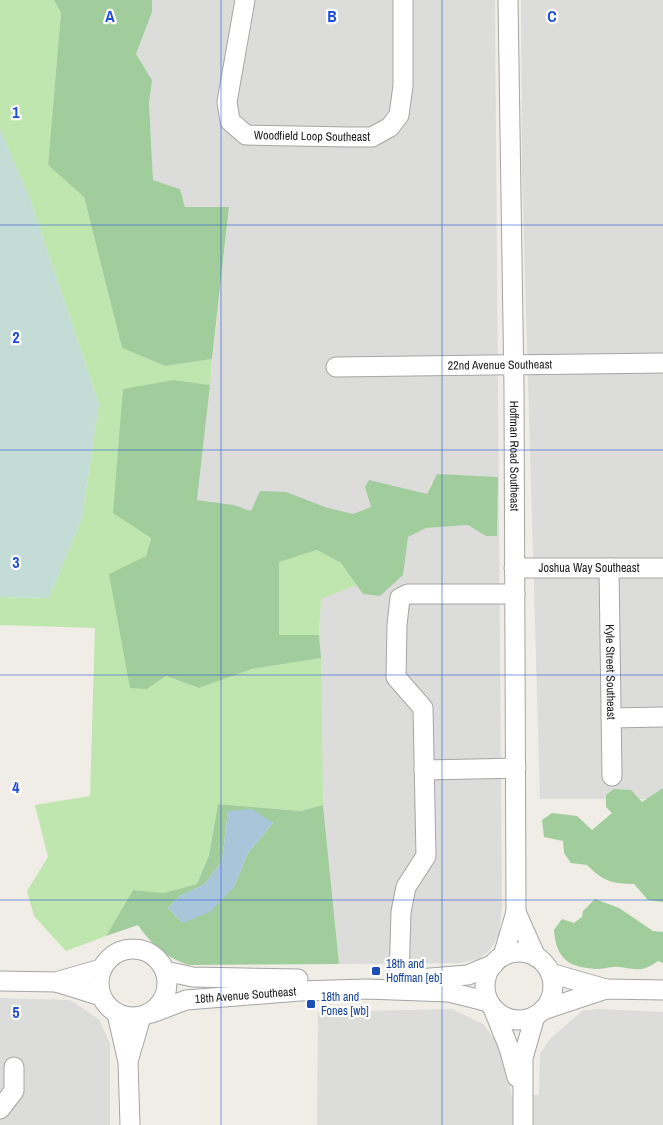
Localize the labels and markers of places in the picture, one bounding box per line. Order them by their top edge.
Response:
place label: 18th and Hoffman [eb] [386,956,442,986]
marker: 18th and Hoffman [eb] [370,965,382,977]
place label: 18th and Fones [wb] [321,989,369,1019]
marker: 18th and Fones [wb] [305,998,317,1010]

